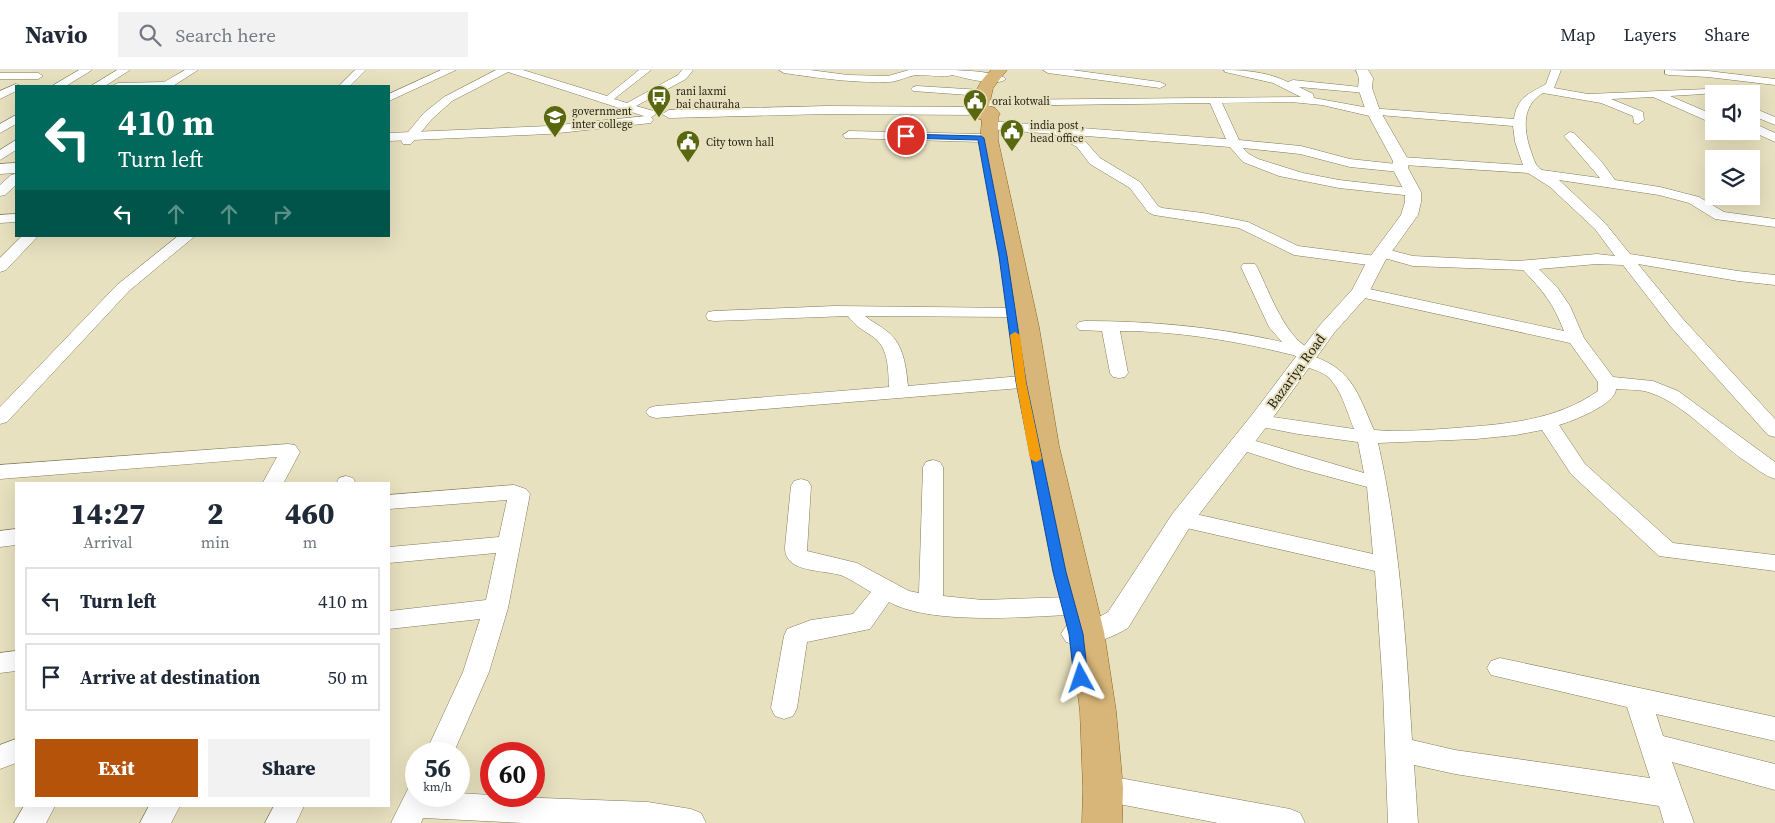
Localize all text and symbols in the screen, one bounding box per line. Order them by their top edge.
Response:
search box [118,12,468,57]
text: Navio [25,18,88,51]
icon: search [136,21,164,49]
text: Search here [176,22,276,48]
text: Map [1560,22,1595,47]
text: Layers [1623,22,1676,47]
text: Share [1704,22,1750,47]
bus stop icon: rani laxmi bai chauraha [646,84,672,118]
place label: rani laxmi bai chauraha [676,84,740,112]
map controls [1705,85,1760,205]
button: sound [1705,85,1760,140]
public building icon: orai kotwali [962,88,988,122]
place label: orai kotwali [992,94,1050,109]
text: 410 m [118,99,214,147]
school or university icon: government inter college [542,104,568,138]
place label: government inter college [572,104,633,132]
icon: left [35,105,100,170]
pin [885,115,927,157]
public building icon: india post , head office [999,118,1025,152]
place label: india post , head office [1030,118,1084,146]
icon: arrive [892,122,920,150]
public building icon: City town hall [675,129,701,163]
place label: City town hall [706,135,774,150]
text: Turn left [118,144,203,174]
button: layers [1705,150,1760,205]
icon: left [109,200,137,228]
icon: ahead [162,200,190,228]
icon: ahead [215,200,243,228]
icon: right [268,200,296,228]
street label: Bazariya Road [1262,329,1330,413]
text: 14:27 [70,493,145,534]
text: 2 [207,493,224,534]
text: 460 [285,493,335,534]
text: Arrival [83,531,133,553]
text: min [201,531,230,553]
text: m [303,531,317,553]
icon: left [37,587,65,615]
text: Turn left [80,588,156,614]
text: 410 m [318,588,368,614]
position arrow [1054,651,1106,703]
icon: arrive [37,663,65,691]
text: Arrive at destination [80,664,260,690]
text: 50 m [327,664,368,690]
button: Exit [35,739,198,797]
button: Share [208,739,370,797]
speed limit sign: 60 [480,742,545,807]
text: 56 [424,751,451,785]
text: km/h [423,779,452,795]

